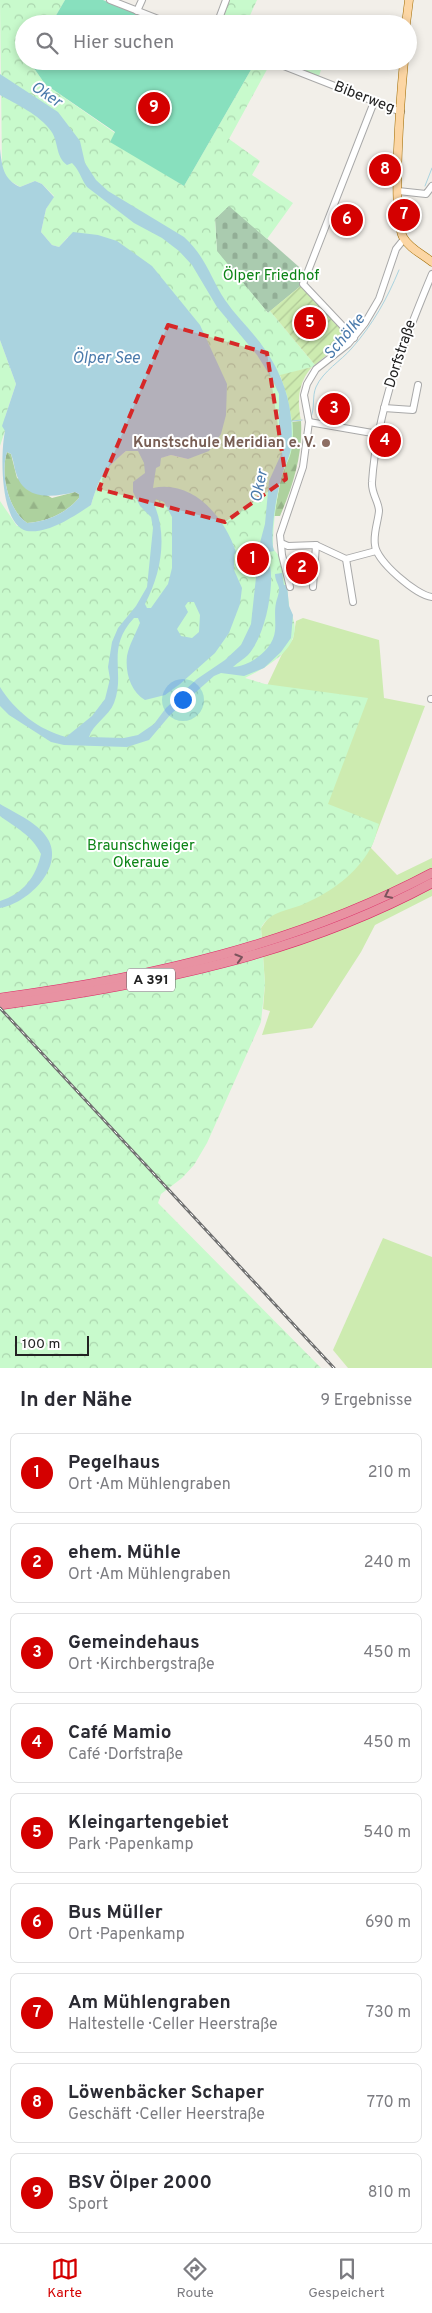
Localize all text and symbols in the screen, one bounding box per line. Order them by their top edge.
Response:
search box [15,15,417,70]
icon: search [33,29,61,57]
text: Hier suchen [73,31,174,55]
water label: Oker [27,77,67,114]
street label: Biberweg [331,78,397,118]
pin: 9 [138,89,170,127]
pin: 8 [369,151,401,189]
pin: 7 [388,196,420,234]
pin: 6 [331,201,363,239]
park label: Ölper Friedhof [223,266,319,286]
pin: 5 [294,304,326,342]
water label: Schölke [320,309,370,364]
street label: Dorfstraße [381,317,421,391]
water label: Ölper See [72,347,141,369]
pin: 3 [318,390,350,428]
pin: 4 [369,422,401,460]
place label: Kunstschule Meridian e. V. [133,434,316,453]
marker: Kunstschule Meridian e. V. [320,437,332,449]
water label: Oker [247,466,274,504]
pin: 1 [237,540,269,578]
pin: 2 [286,549,318,587]
your location [170,687,196,713]
park label: Braunschweiger Okeraue [87,837,195,873]
one-way arrow [384,888,393,899]
one-way arrow [234,954,243,964]
road number: A 391 [127,968,175,992]
scale bar [15,1333,89,1356]
text: 100 m [22,1336,60,1353]
text: In der Nähe [20,1387,132,1414]
text: 9 Ergebnisse [320,1391,412,1411]
text: Pegelhaus [68,1451,160,1475]
text: 1 [34,1463,40,1483]
text: 210 m [368,1463,411,1483]
text: Ort · Am Mühlengraben [68,1475,231,1495]
text: ehem. Mühle [68,1541,181,1565]
text: 2 [32,1553,42,1573]
text: 240 m [364,1553,411,1573]
text: Ort · Am Mühlengraben [68,1565,231,1585]
text: Gemeindehaus [68,1631,200,1655]
text: 3 [32,1643,42,1663]
text: 450 m [364,1643,411,1663]
text: Ort · Kirchbergstraße [68,1655,215,1675]
text: Café Mamio [68,1721,171,1745]
text: 4 [32,1733,42,1753]
text: 450 m [364,1733,411,1753]
text: Café · Dorfstraße [68,1745,183,1765]
text: Kleingartengebiet [68,1811,229,1835]
text: 5 [32,1823,42,1843]
text: 540 m [363,1823,411,1843]
text: Park · Papenkamp [68,1835,194,1855]
text: Bus Müller [68,1901,163,1925]
text: 6 [32,1913,42,1933]
text: 690 m [365,1913,411,1933]
text: Ort · Papenkamp [68,1925,185,1945]
text: Am Mühlengraben [68,1991,231,2015]
text: 7 [33,2003,41,2023]
text: 730 m [366,2003,411,2023]
text: Haltestelle · Celler Heerstraße [68,2015,278,2035]
text: Löwenbäcker Schaper [68,2081,264,2105]
text: 8 [32,2093,42,2113]
text: 770 m [367,2093,411,2113]
text: Geschäft · Celler Heerstraße [68,2105,265,2125]
text: BSV Ölper 2000 [68,2171,212,2195]
text: 9 [32,2183,42,2203]
text: 810 m [368,2183,411,2203]
text: Sport [68,2195,108,2215]
tab: Karte [47,2255,82,2302]
tab: Route [177,2255,214,2302]
tab: Gespeichert [308,2255,385,2302]

